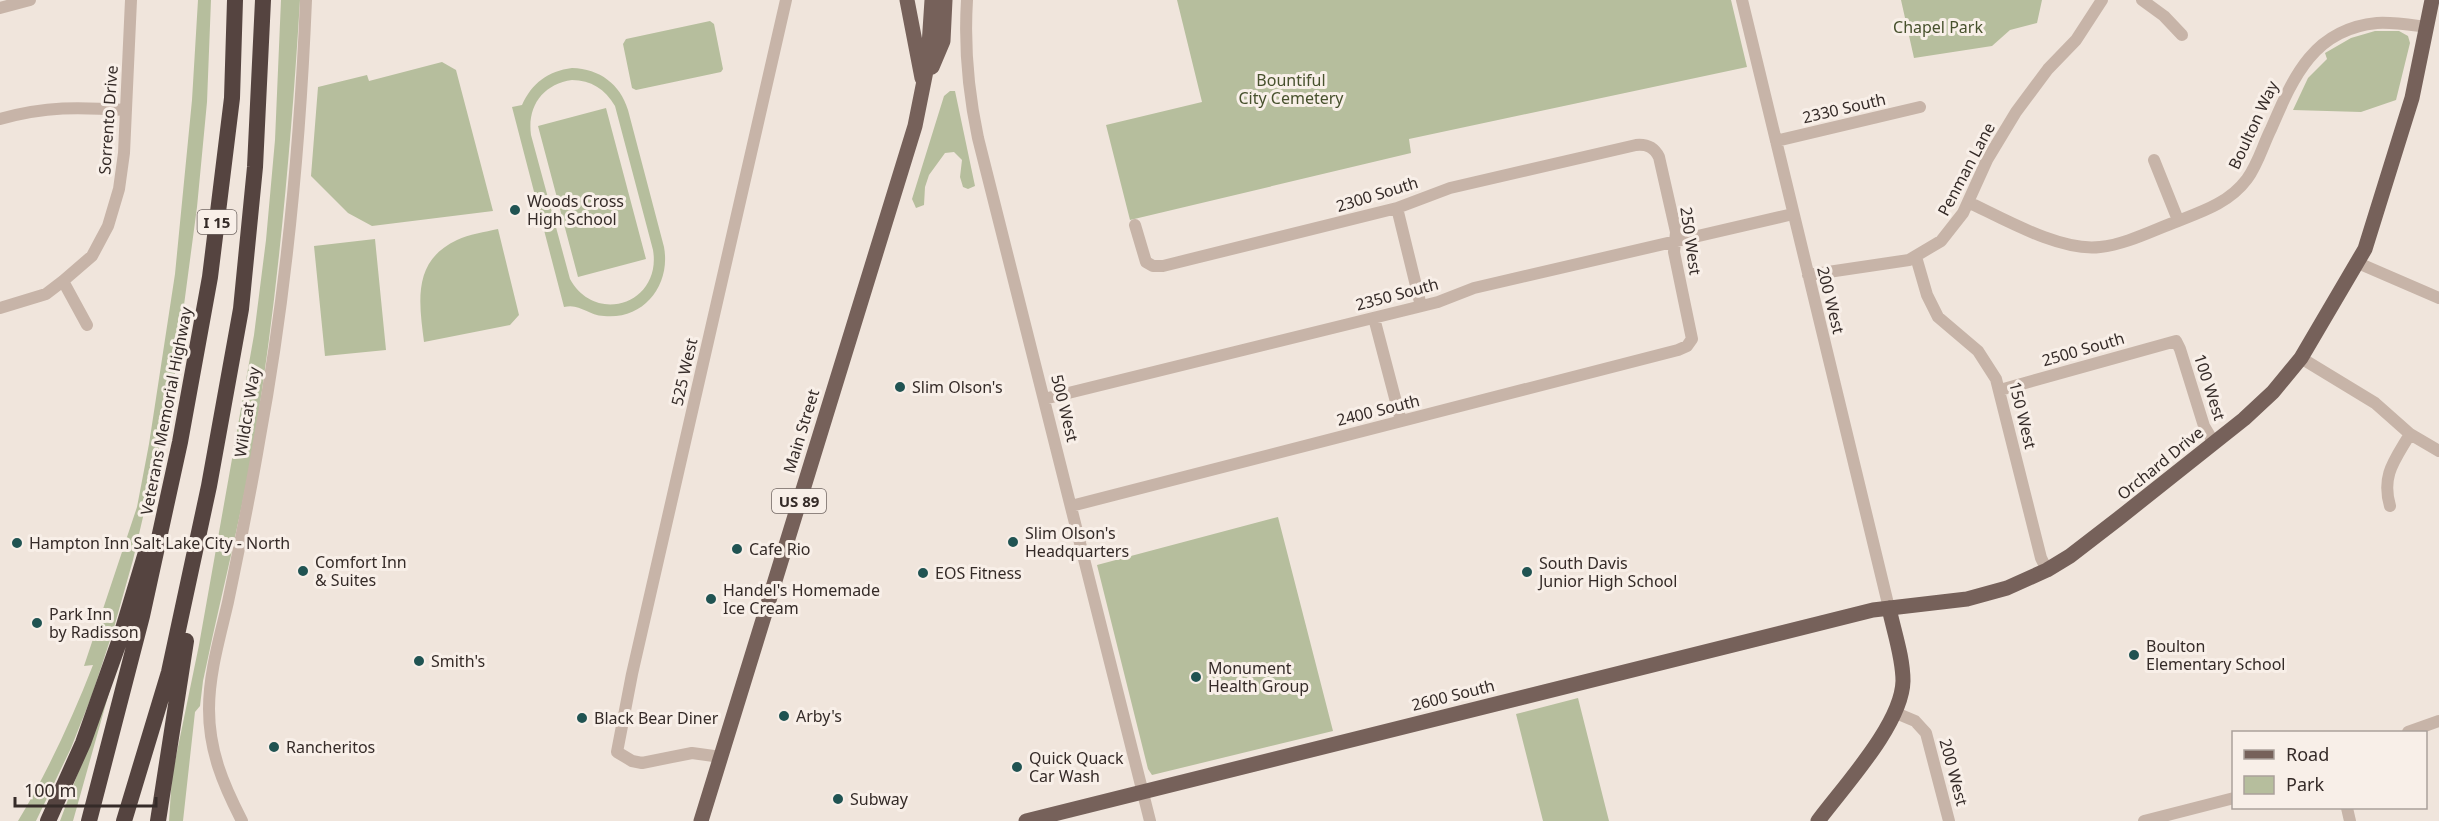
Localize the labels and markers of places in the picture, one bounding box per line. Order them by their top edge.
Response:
place label: Woods Cross High School [527,190,624,230]
marker: Woods Cross High School [508,203,522,217]
place label: Slim Olson's [912,376,1003,398]
marker: Slim Olson's [893,380,907,394]
place label: Slim Olson's Headquarters [1025,522,1129,562]
place label: Hampton Inn Salt Lake City - North [29,532,290,554]
marker: Slim Olson's Headquarters [1006,535,1020,549]
marker: Hampton Inn Salt Lake City - North [10,536,24,550]
place label: Cafe Rio [749,538,811,560]
marker: Cafe Rio [730,542,744,556]
place label: Comfort Inn & Suites [315,551,407,591]
place label: South Davis Junior High School [1537,552,1677,592]
place label: EOS Fitness [935,562,1022,584]
marker: Comfort Inn & Suites [296,564,310,578]
marker: South Davis Junior High School [1520,565,1534,579]
marker: EOS Fitness [916,566,930,580]
place label: Handel's Homemade Ice Cream [723,579,880,619]
marker: Handel's Homemade Ice Cream [704,592,718,606]
place label: Park Inn by Radisson [49,603,139,643]
marker: Park Inn by Radisson [30,616,44,630]
place label: Boulton Elementary School [2146,635,2285,675]
marker: Boulton Elementary School [2127,648,2141,662]
place label: Smith's [431,650,485,672]
marker: Smith's [412,654,426,668]
place label: Monument Health Group [1208,657,1309,697]
marker: Monument Health Group [1189,670,1203,684]
place label: Arby's [796,705,842,727]
place label: Black Bear Diner [594,707,719,729]
marker: Arby's [777,709,791,723]
marker: Black Bear Diner [575,711,589,725]
place label: Rancheritos [286,736,375,758]
marker: Rancheritos [267,740,281,754]
place label: Quick Quack Car Wash [1029,747,1124,787]
marker: Quick Quack Car Wash [1010,760,1024,774]
place label: Subway [850,788,909,810]
marker: Subway [831,792,845,806]

